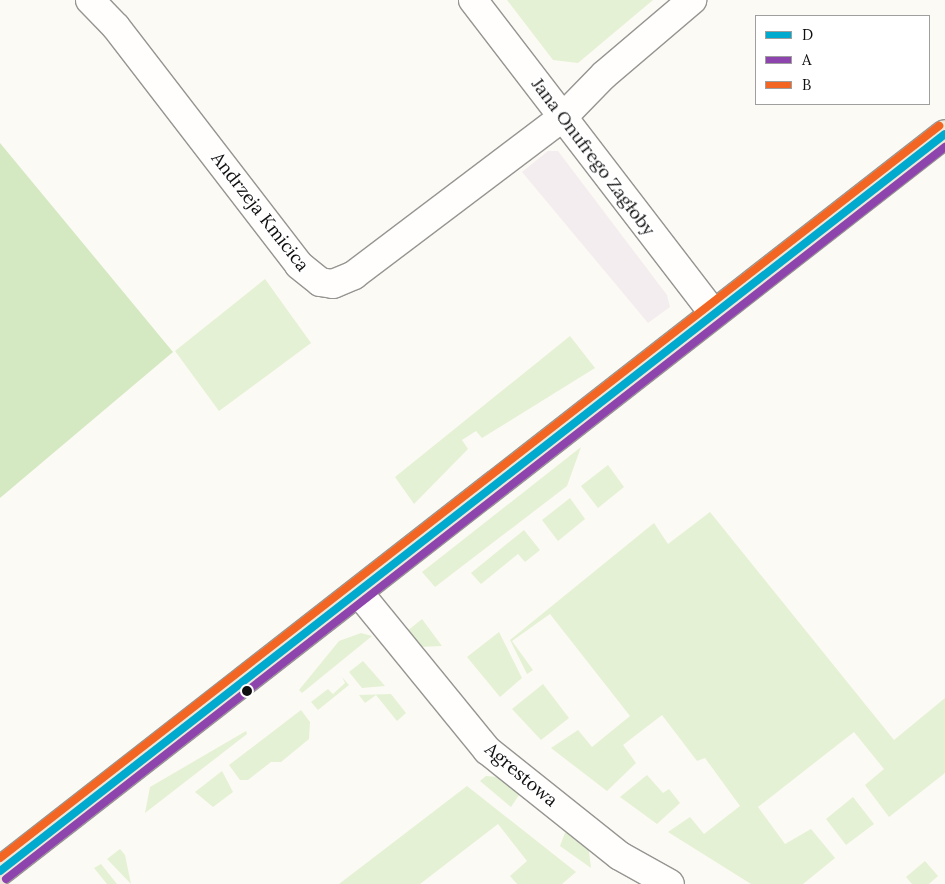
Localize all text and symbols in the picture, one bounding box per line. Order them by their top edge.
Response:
legend [755,15,930,105]
text: D [802,25,813,44]
text: A [802,50,811,69]
street label: Jana Onufrego Zagłoby [527,74,659,240]
text: B [802,75,811,94]
street label: Andrzeja Kmicica [207,148,313,276]
unlabelled marker [242,686,252,696]
street label: Agrestowa [480,739,562,811]

